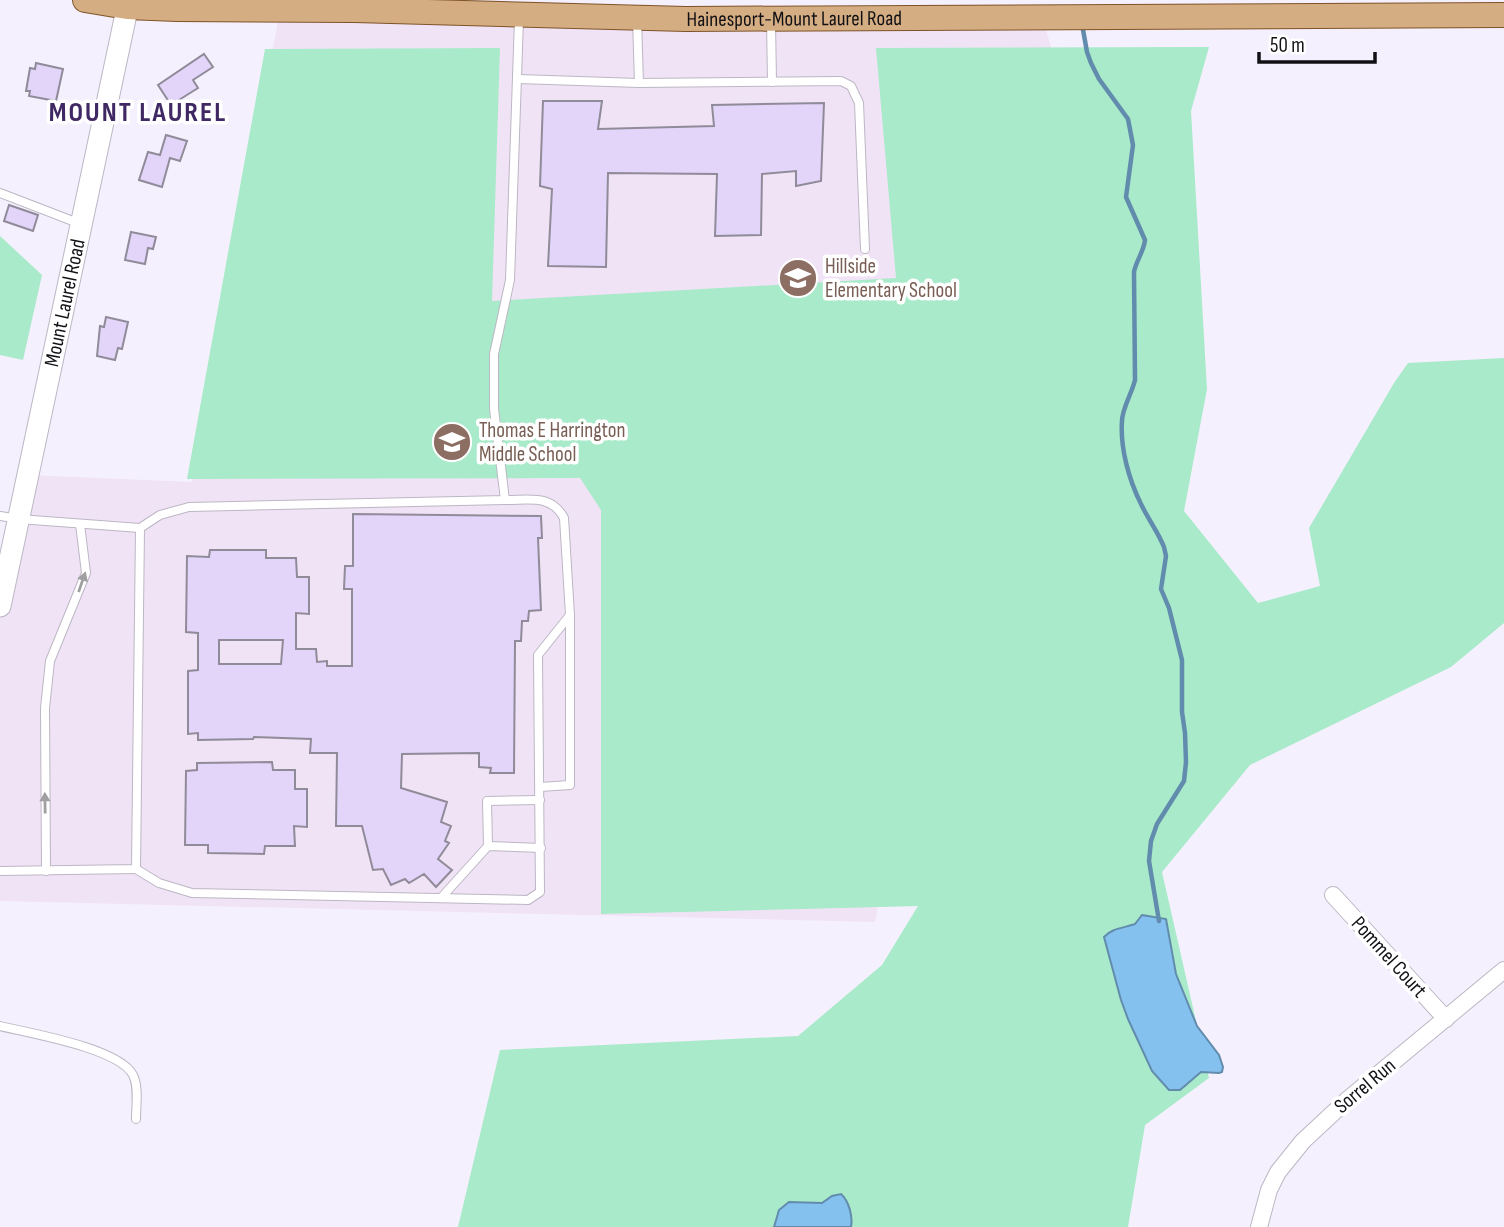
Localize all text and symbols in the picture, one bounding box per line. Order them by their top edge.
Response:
street label: Hainesport-Mount Laurel Road [686,5,902,31]
scale bar [1259,21,1374,65]
text: 50 m [1270,33,1305,58]
district label: MOUNT LAUREL [49,96,227,129]
street label: Mount Laurel Road [39,237,90,369]
place label: Hillside Elementary School [825,254,957,303]
school or university icon: Hillside Elementary School [777,257,819,299]
place label: Thomas E Harrington Middle School [479,418,625,467]
school or university icon: Thomas E Harrington Middle School [431,421,473,463]
one-way arrow [77,571,88,592]
one-way arrow [39,791,51,813]
street label: Pommel Court [1346,911,1432,1003]
street label: Sorrel Run [1329,1053,1401,1119]

